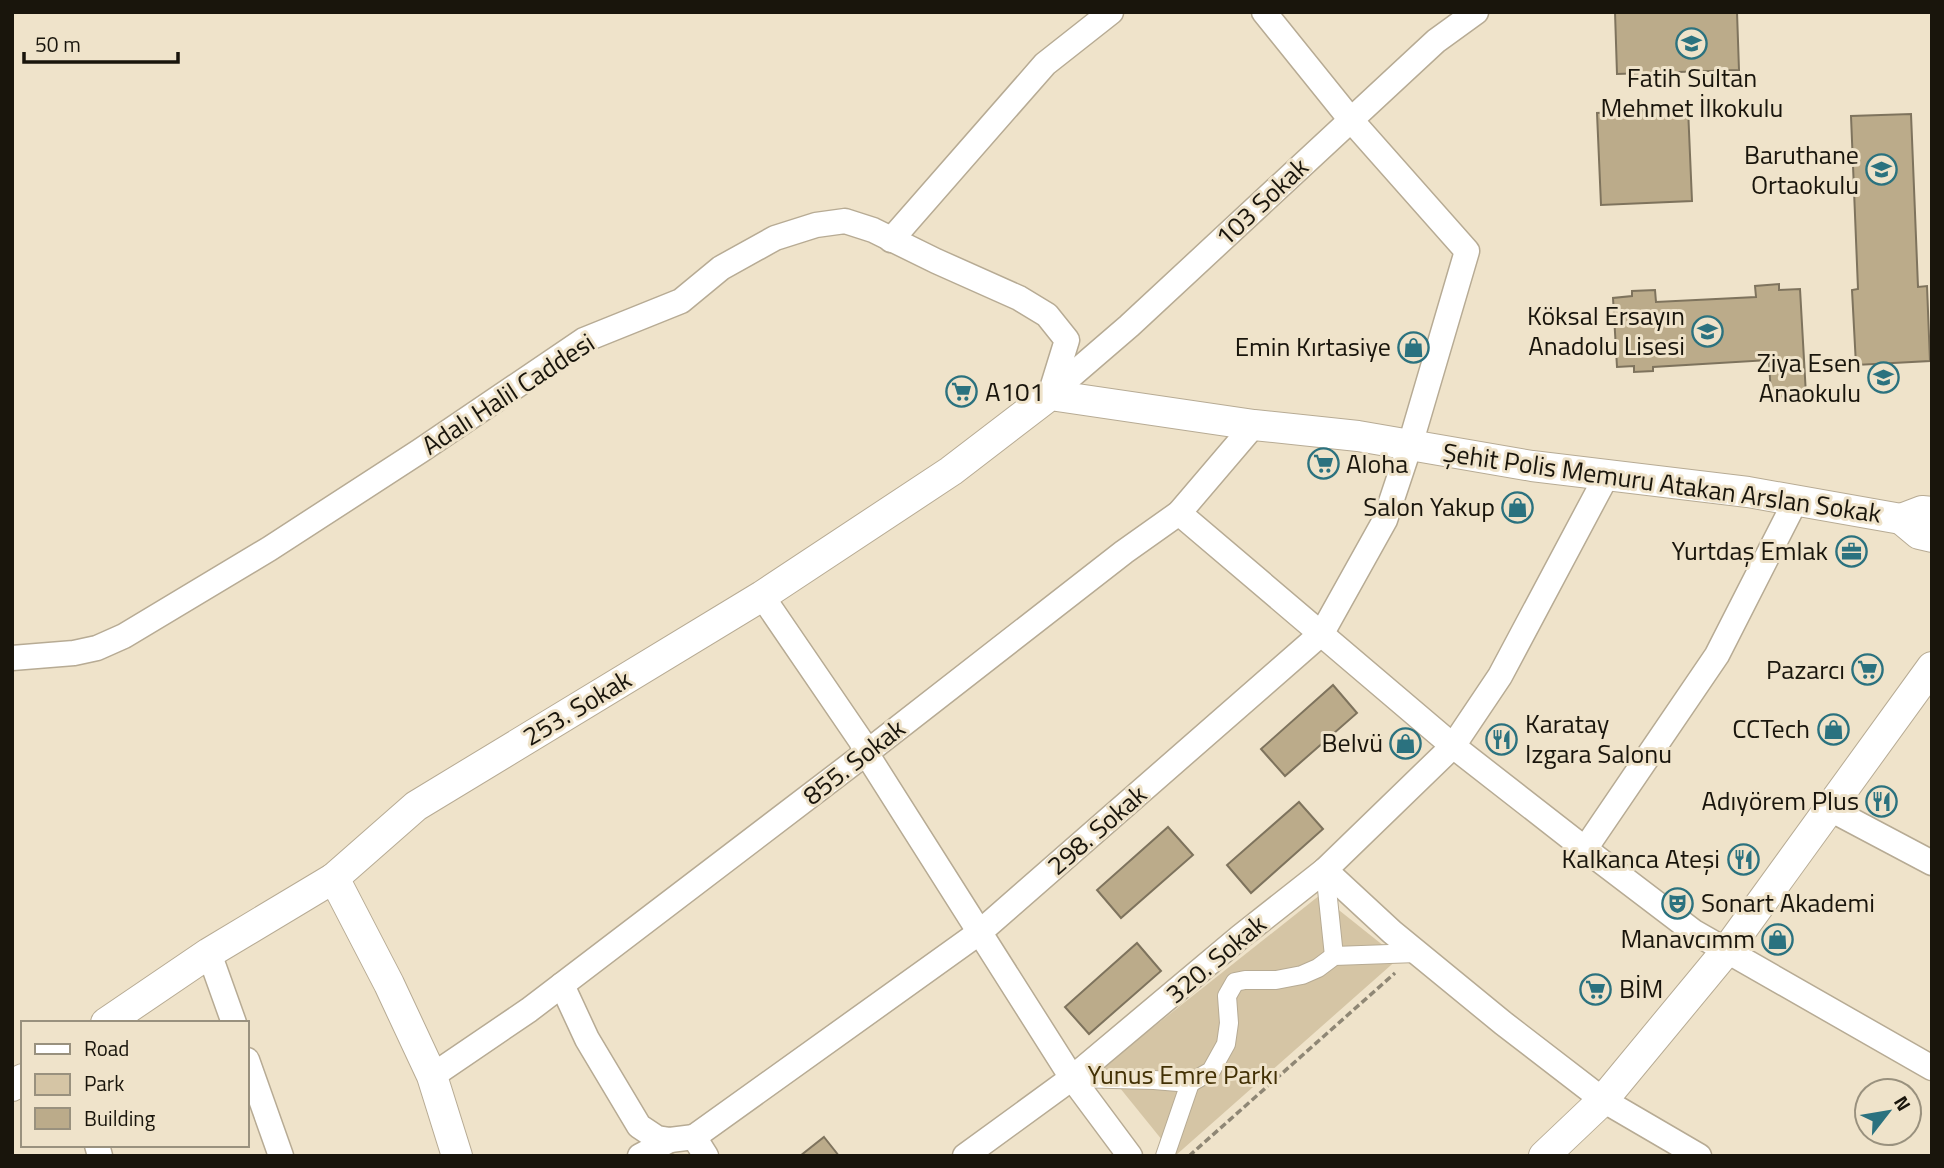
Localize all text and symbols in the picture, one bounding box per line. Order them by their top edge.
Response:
scale bar [24,21,178,65]
school or university icon: Fatih Sultan Mehmet İlkokulu [1675,26,1709,60]
text: 50 m [35,28,81,60]
place label: Fatih Sultan Mehmet İlkokulu [1601,58,1783,127]
place label: Baruthane Ortaokulu [1744,135,1859,204]
street label: 103 Sokak [1206,148,1317,255]
school or university icon: Baruthane Ortaokulu [1865,153,1899,187]
place label: Köksal Ersayın Anadolu Lisesi [1527,296,1685,365]
school or university icon: Köksal Ersayın Anadolu Lisesi [1691,314,1725,348]
street label: Adalı Halil Caddesi [414,323,602,464]
place label: Emin Kırtasiye [1235,327,1391,366]
shop icon: Emin Kırtasiye [1397,330,1431,364]
place label: Ziya Esen Anaokulu [1757,343,1861,412]
school or university icon: Ziya Esen Anaokulu [1867,361,1901,395]
place label: A101 [985,372,1044,411]
supermarket icon: A101 [945,375,979,409]
street label: Şehit Polis Memuru Atakan Arslan Sokak [1440,432,1884,533]
place label: Aloha [1346,444,1408,483]
supermarket icon: Aloha [1306,447,1340,481]
place label: Salon Yakup [1363,487,1495,526]
shop icon: Salon Yakup [1501,490,1535,524]
place label: Yurtdaş Emlak [1671,531,1828,570]
office icon: Yurtdaş Emlak [1834,534,1868,568]
place label: Pazarcı [1766,650,1845,689]
supermarket icon: Pazarcı [1851,653,1885,687]
street label: 253. Sokak [515,660,639,755]
place label: Karatay Izgara Salonu [1525,704,1672,773]
street label: 855. Sokak [794,709,913,814]
place label: CCTech [1732,709,1810,748]
shop icon: CCTech [1816,712,1850,746]
restaurant icon: Karatay Izgara Salonu [1485,722,1519,756]
place label: Belvü [1322,723,1383,762]
shop icon: Belvü [1389,726,1423,760]
street label: 298. Sokak [1038,775,1155,884]
place label: Adıyörem Plus [1702,781,1859,820]
restaurant icon: Adıyörem Plus [1865,784,1899,818]
place label: Kalkanca Ateşi [1562,839,1720,878]
restaurant icon: Kalkanca Ateşi [1726,842,1760,876]
place label: Sonart Akademi [1701,883,1875,922]
theatre icon: Sonart Akademi [1661,886,1695,920]
street label: 320. Sokak [1157,905,1274,1012]
place label: Manavcımm [1621,919,1755,958]
shop icon: Manavcımm [1761,922,1795,956]
place label: BİM [1619,969,1663,1008]
supermarket icon: BİM [1579,972,1613,1006]
legend [21,1021,248,1147]
text: Road [84,1032,129,1064]
park label: Yunus Emre Parkı [1088,1055,1279,1094]
text: Park [84,1067,124,1099]
north arrow [1853,1077,1923,1147]
text: N [1887,1090,1919,1116]
text: Building [84,1102,156,1134]

